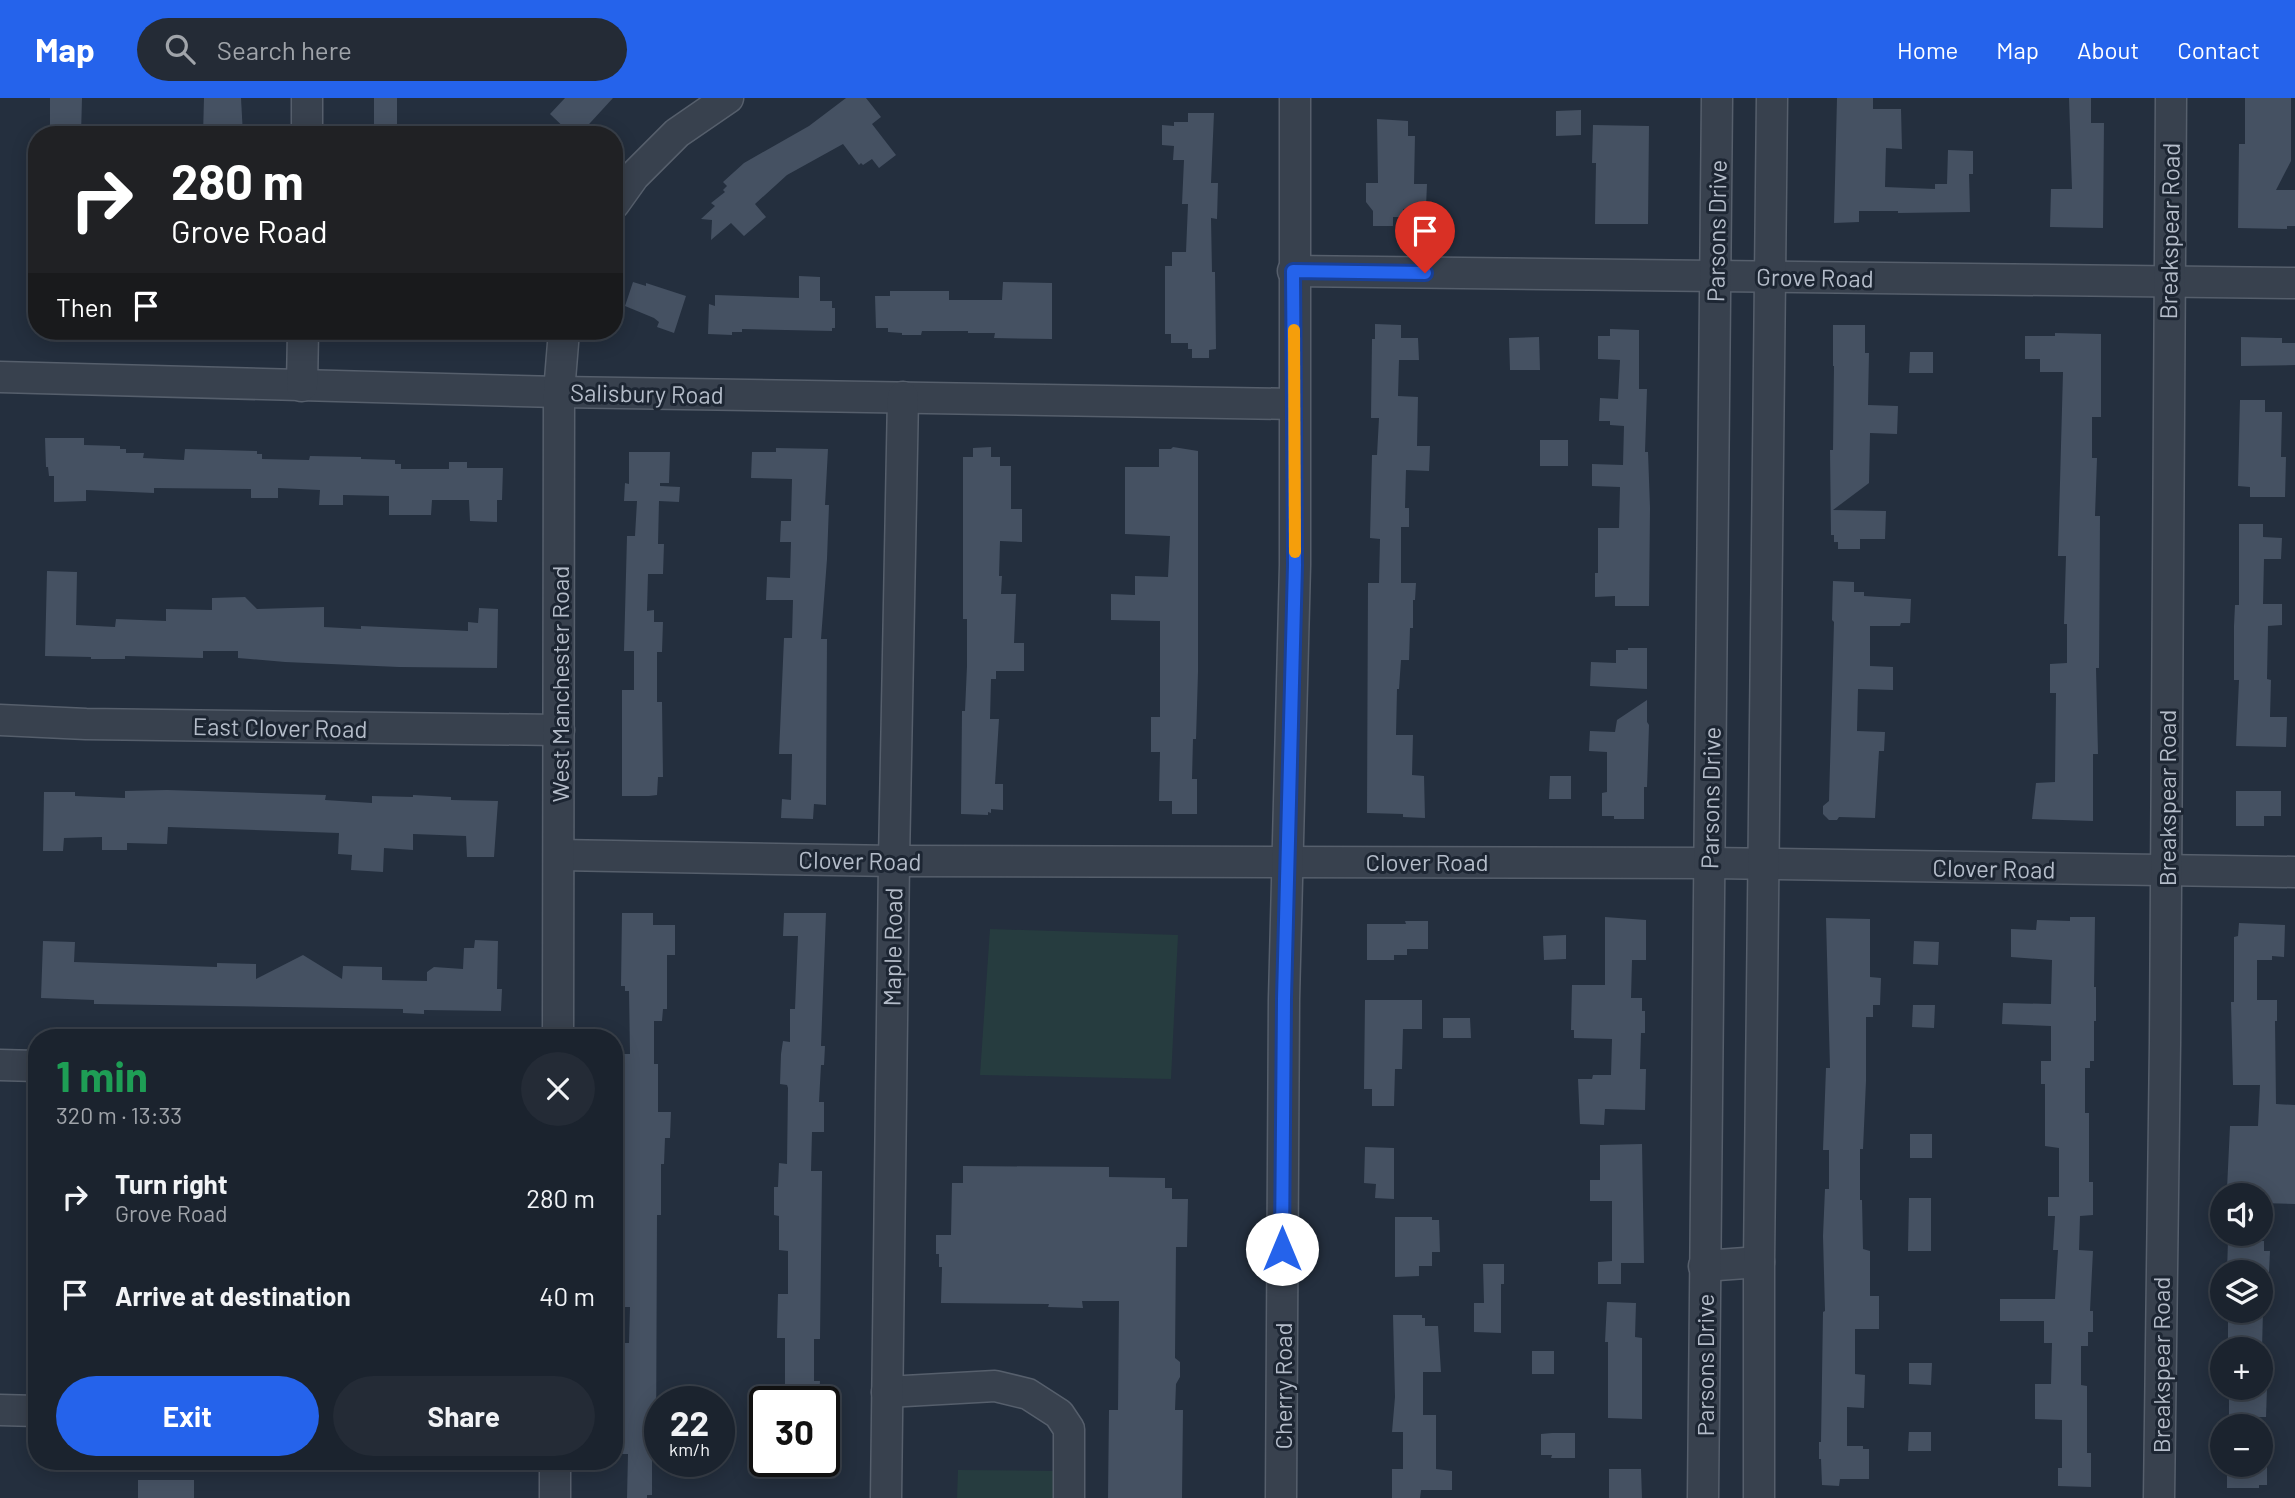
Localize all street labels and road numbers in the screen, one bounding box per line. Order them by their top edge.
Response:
street label: Breakspear Road [2153,142,2185,320]
street label: Parsons Drive [1700,160,1732,302]
street label: Grove Road [1756,261,1874,293]
street label: Salisbury Road [570,377,724,409]
street label: West Manchester Road [545,566,574,802]
street label: Breakspear Road [2152,710,2181,886]
street label: East Clover Road [192,711,368,743]
street label: Parsons Drive [1694,727,1726,869]
street label: Clover Road [798,844,922,876]
street label: Clover Road [1365,847,1489,876]
street label: Clover Road [1932,852,2056,884]
street label: Maple Road [876,887,908,1007]
street label: Breakspear Road [2146,1277,2175,1453]
street label: Parsons Drive [1690,1294,1719,1436]
street label: Cherry Road [1268,1322,1297,1450]

